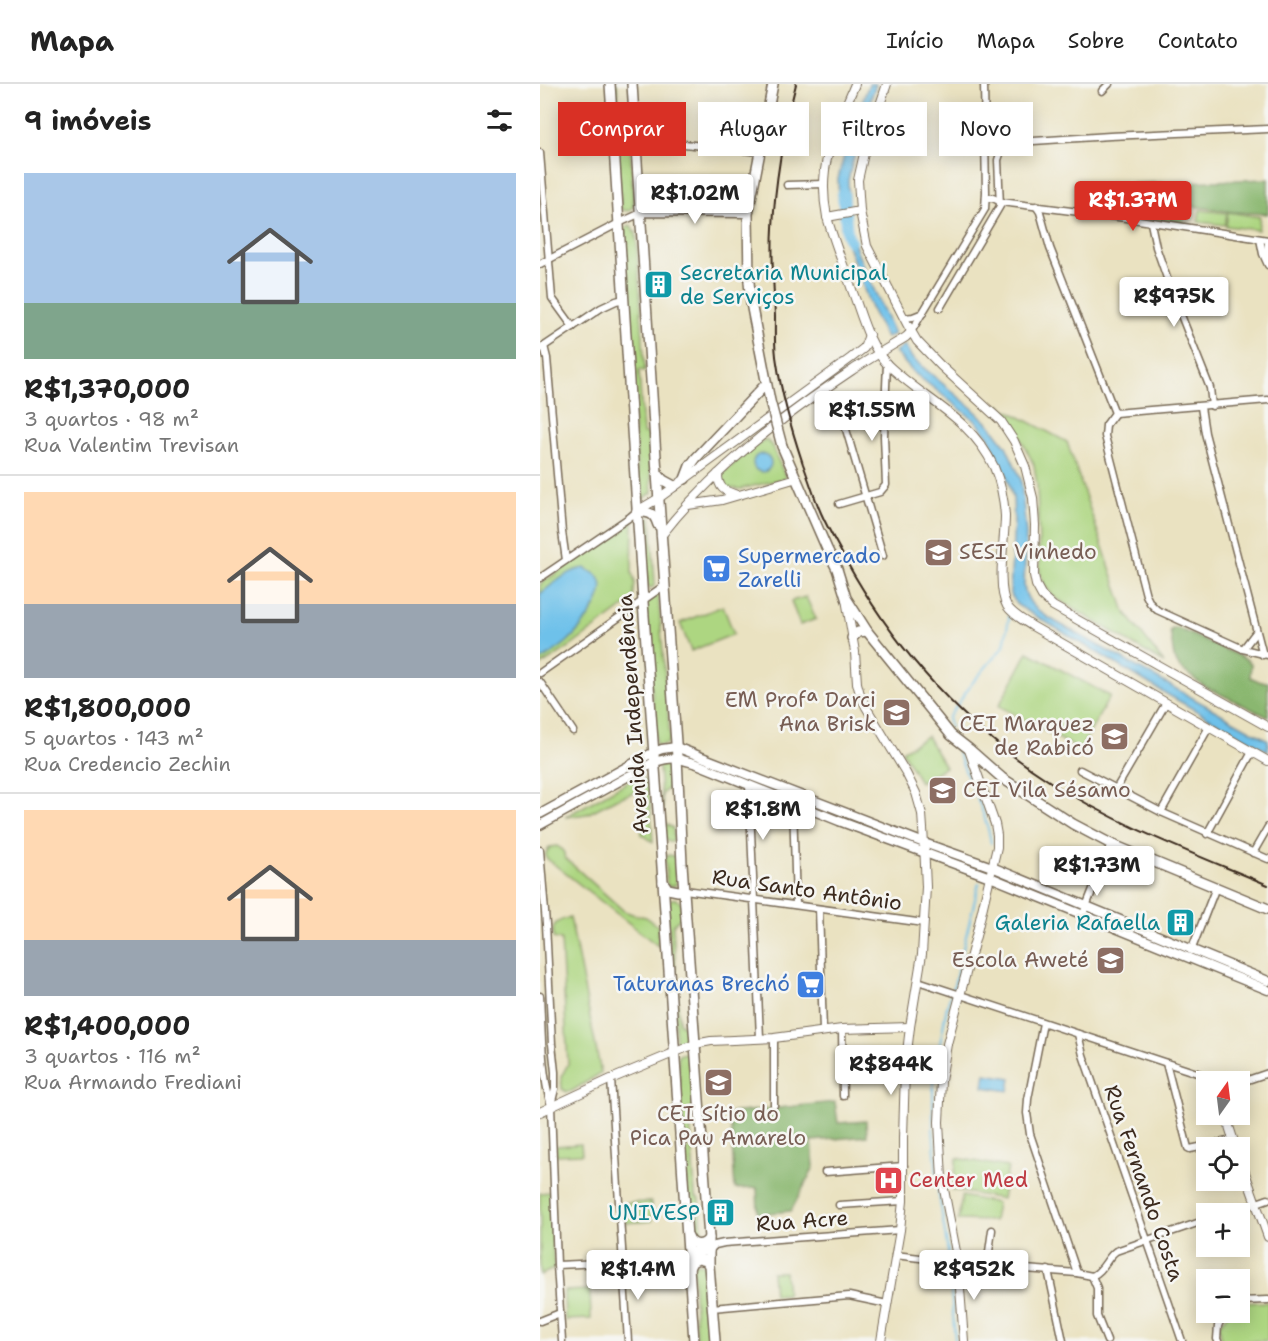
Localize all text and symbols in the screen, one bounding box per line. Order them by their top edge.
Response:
text: Mapa [30,22,114,60]
text: Início [886,27,944,55]
text: Mapa [977,27,1035,55]
text: Sobre [1068,27,1125,55]
text: Contato [1158,27,1238,55]
chip: Comprar [558,102,686,156]
chip: Alugar [698,102,809,156]
chip: Filtros [821,102,927,156]
chip: Novo [939,102,1033,156]
text: 9 imóveis [24,103,151,138]
icon: filters [483,104,516,137]
pin: R$1.02M [640,174,750,225]
text: R$1.02M [651,180,739,206]
pin: R$1.37M [1078,181,1188,232]
text: R$1.37M [1088,187,1178,213]
icon: home [216,212,324,320]
place label: Secretaria Municipal de Serviços [680,259,888,311]
building icon: Secretaria Municipal de Serviços [643,269,675,301]
pin: R$975K [1125,277,1223,328]
text: R$975K [1133,283,1215,309]
text: R$1,370,000 [24,371,190,406]
pin: R$1.55M [817,391,927,442]
text: R$1.55M [828,397,916,423]
text: 3 quartos · 98 m² [24,406,199,432]
text: Rua Valentim Trevisan [24,432,239,458]
icon: home [216,531,324,639]
school or university icon: SESI Vinhedo [922,536,954,568]
place label: SESI Vinhedo [959,538,1097,566]
place label: Supermercado Zarelli [738,542,881,594]
supermarket icon: Supermercado Zarelli [701,552,733,584]
street label: Avenida Independência [611,593,655,835]
place label: EM Profª Darci Ana Brisk [725,686,876,738]
text: R$1,800,000 [24,690,191,725]
school or university icon: EM Profª Darci Ana Brisk [881,696,913,728]
place label: CEI Marquez de Rabicó [959,710,1094,762]
school or university icon: CEI Marquez de Rabicó [1099,720,1131,752]
text: 5 quartos · 143 m² [24,725,204,751]
text: Rua Credencio Zechin [24,751,231,777]
school or university icon: CEI Vila Sésamo [926,774,958,806]
place label: CEI Vila Sésamo [963,776,1131,804]
pin: R$1.8M [714,790,812,841]
text: R$1.8M [725,796,801,822]
pin: R$1.73M [1042,846,1152,897]
icon: home [216,849,324,957]
text: R$1.73M [1053,852,1141,878]
street label: Rua Santo Antônio [710,863,904,917]
building icon: Galeria Rafaella [1165,907,1197,939]
place label: Galeria Rafaella [995,909,1160,937]
school or university icon: Escola Aweté [1094,944,1126,976]
place label: Escola Aweté [952,946,1089,974]
supermarket icon: Taturanas Brechó [795,968,827,1000]
place label: Taturanas Brechó [613,970,790,998]
text: R$1,400,000 [24,1008,190,1043]
text: 3 quartos · 116 m² [24,1043,201,1069]
pin: R$844K [842,1045,940,1096]
text: R$844K [849,1051,933,1077]
school or university icon: CEI Sítio do Pica Pau Amarelo [702,1067,734,1099]
text: Rua Armando Frediani [24,1069,242,1095]
north arrow [1196,1071,1250,1125]
map controls [1196,1071,1250,1323]
street label: Rua Fernando Costa [1097,1081,1191,1285]
place label: CEI Sítio do Pica Pau Amarelo [630,1100,806,1152]
button: locate [1196,1137,1250,1191]
hospital icon: Center Med [872,1164,904,1196]
place label: Center Med [909,1166,1028,1194]
building icon: UNIVESP [705,1197,737,1229]
place label: UNIVESP [608,1199,700,1227]
button: + [1196,1203,1250,1257]
street label: Rua Acre [755,1204,849,1238]
pin: R$1.4M [589,1250,687,1301]
pin: R$952K [925,1250,1023,1301]
text: R$1.4M [600,1256,676,1282]
text: R$952K [933,1256,1015,1282]
button: − [1196,1269,1250,1323]

